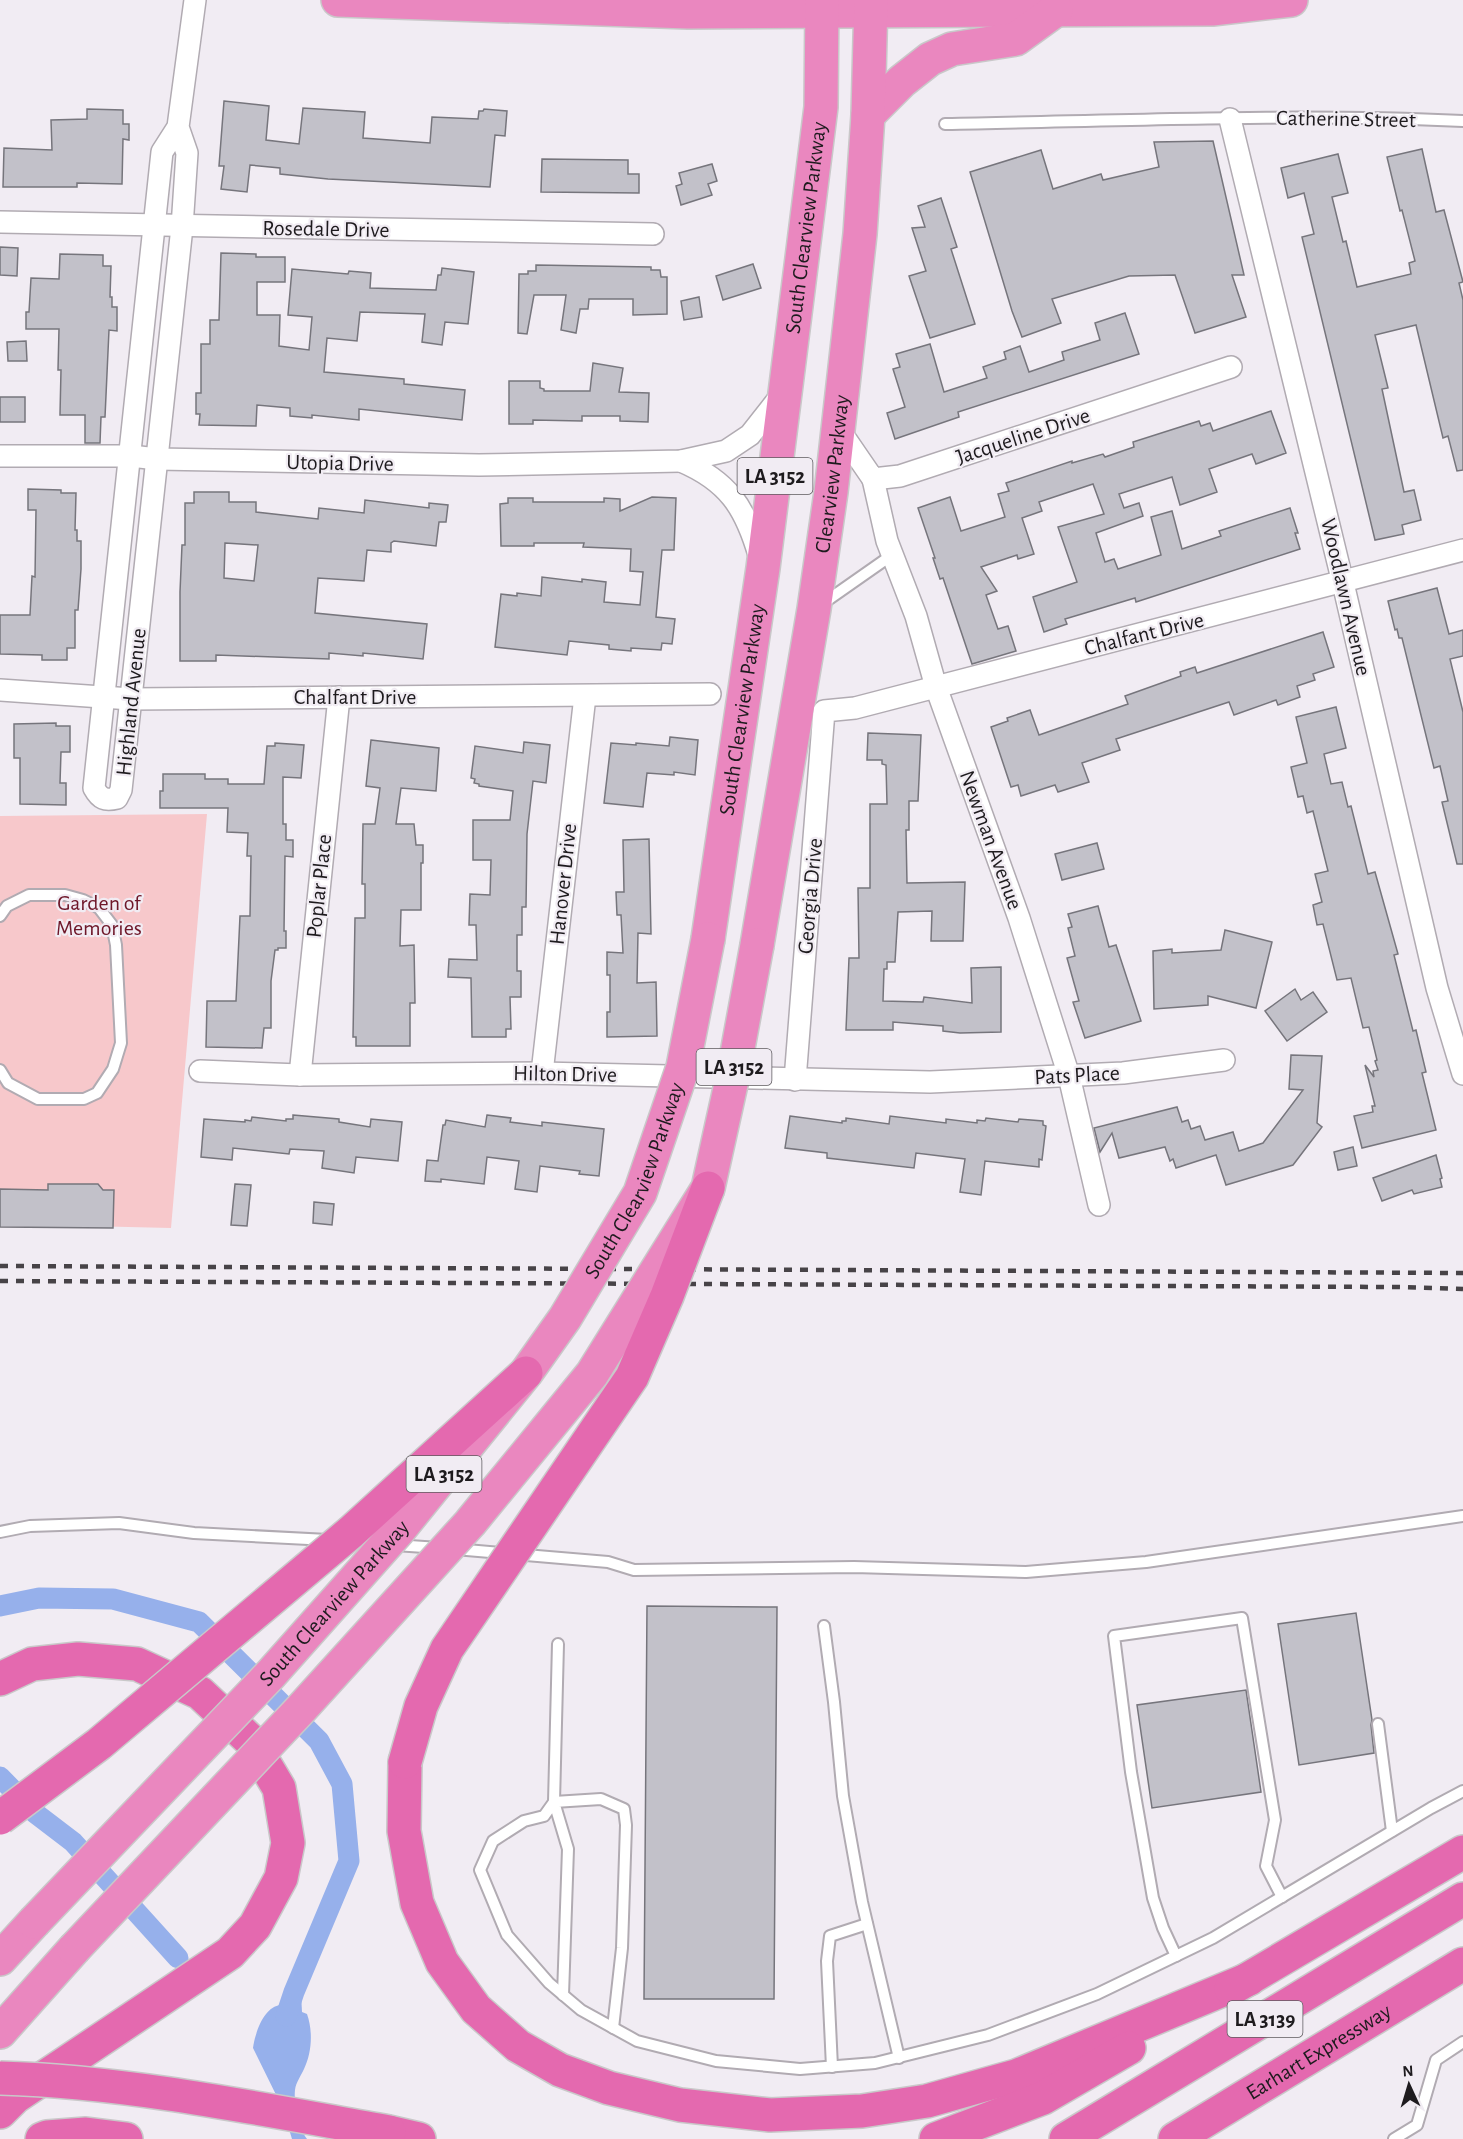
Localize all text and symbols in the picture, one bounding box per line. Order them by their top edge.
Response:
street label: Catherine Street [1276,107,1416,131]
street label: South Clearview Parkway [782,120,830,335]
street label: Rosedale Drive [262,217,390,241]
street label: Clearview Parkway [811,393,853,555]
street label: Jacqueline Drive [953,404,1093,468]
street label: Utopia Drive [286,451,394,475]
road number: LA 3152 [738,458,812,494]
street label: Woodlawn Avenue [1317,516,1375,678]
street label: South Clearview Parkway [715,602,769,817]
street label: Chalfant Drive [1082,608,1206,660]
street label: Highland Avenue [112,627,150,777]
street label: Chalfant Drive [294,686,416,708]
street label: Newman Avenue [956,768,1026,912]
street label: Hanover Drive [546,822,580,946]
street label: Poplar Place [303,833,335,939]
street label: Georgia Drive [794,837,826,955]
park label: Garden of Memories [56,892,142,939]
road number: LA 3152 [696,1049,771,1085]
street label: Hilton Drive [513,1062,617,1086]
street label: Pats Place [1034,1062,1120,1088]
street label: South Clearview Parkway [580,1079,688,1282]
road number: LA 3152 [406,1456,482,1492]
street label: South Clearview Parkway [255,1516,414,1690]
street label: Earhart Expressway [1242,1999,1395,2104]
road number: LA 3139 [1228,2001,1302,2037]
north arrow [1379,2055,1439,2115]
text: N [1402,2063,1414,2079]

